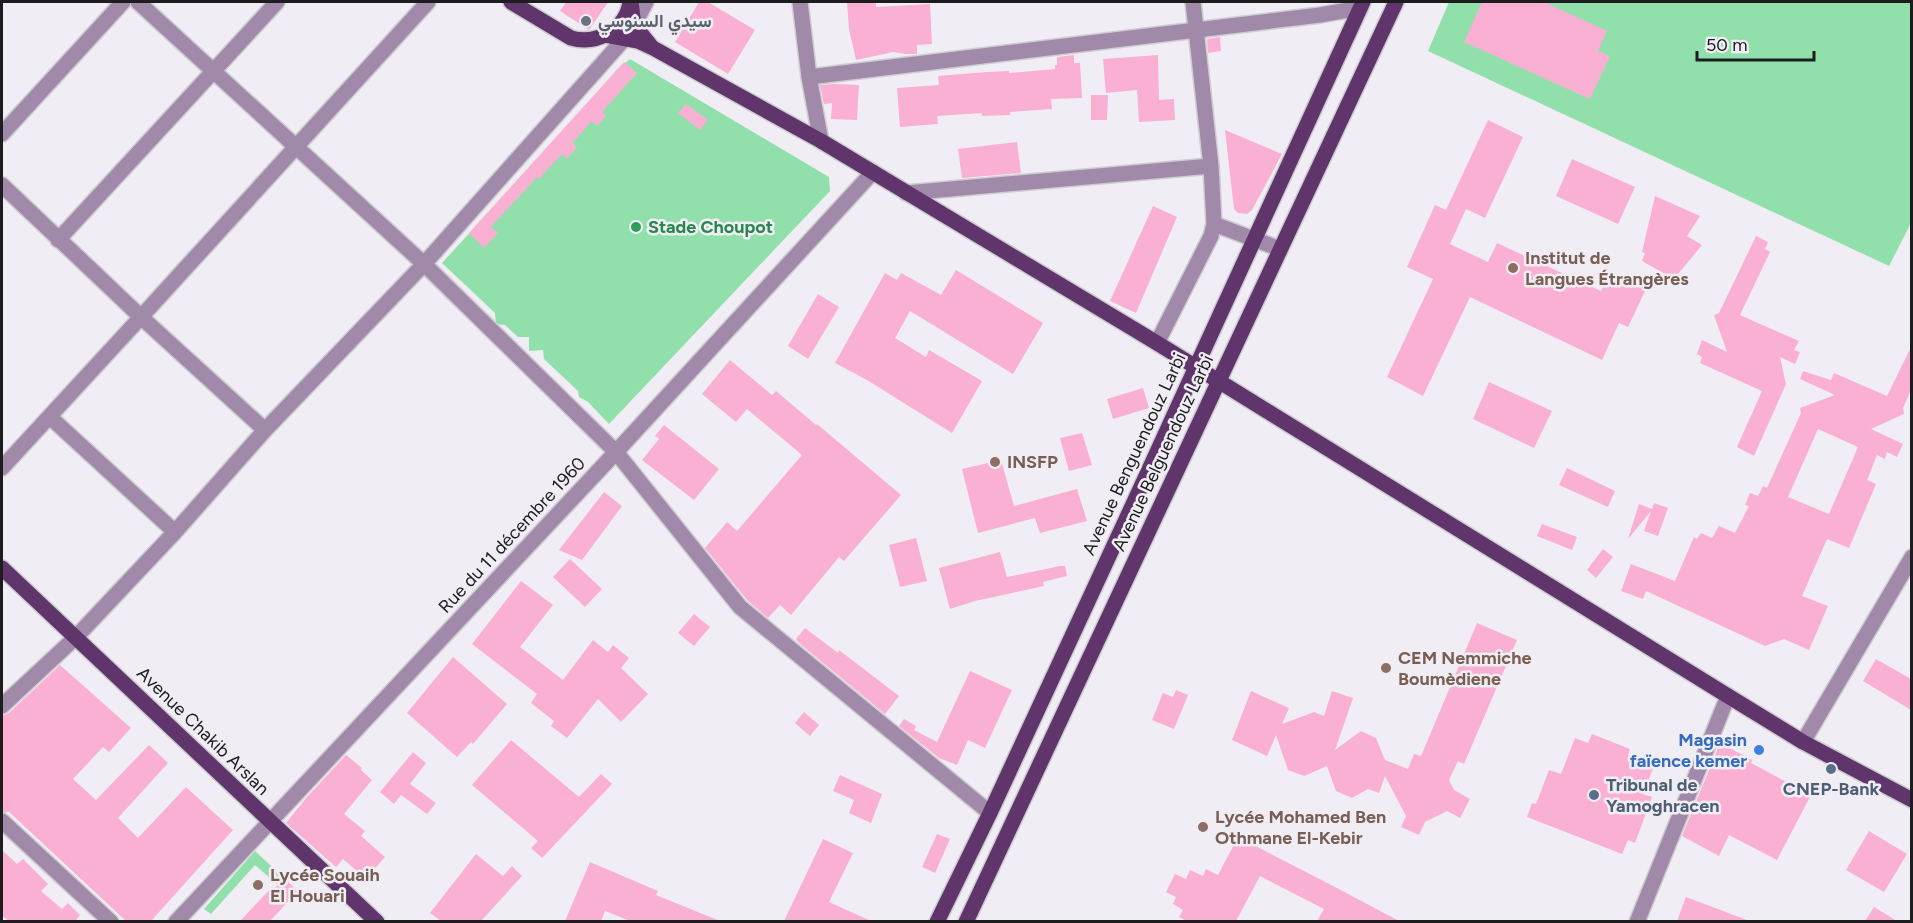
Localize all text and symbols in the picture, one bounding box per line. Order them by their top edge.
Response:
place label: سيدي السنوسي [598,10,712,36]
marker: سيدي السنوسي [579,14,593,28]
scale bar [1697,24,1814,62]
text: 50 m [1706,34,1748,56]
place label: Stade Choupot [648,216,773,238]
marker: Stade Choupot [629,220,643,234]
place label: Institut de Langues Étrangères [1525,247,1689,290]
marker: Institut de Langues Étrangères [1506,261,1520,275]
street label: Avenue Benguendouz Larbi [1077,350,1191,558]
street label: Avenue Belguendouz Larbi [1108,351,1218,555]
place label: INSFP [1007,451,1058,473]
street label: Rue du 11 décembre 1960 [434,452,590,618]
marker: INSFP [988,455,1002,469]
place label: CEM Nemmiche Boumèdiene [1398,647,1531,690]
marker: CEM Nemmiche Boumèdiene [1379,661,1393,675]
street label: Avenue Chakib Arslan [132,662,274,800]
place label: Magasin faïence kemer [1630,729,1747,772]
marker: Magasin faïence kemer [1752,743,1766,757]
marker: CNEP-Bank [1824,762,1838,776]
place label: Tribunal de Yamoghracen [1606,774,1719,817]
place label: CNEP-Bank [1783,778,1879,800]
marker: Tribunal de Yamoghracen [1587,788,1601,802]
place label: Lycée Mohamed Ben Othmane El-Kebir [1215,806,1386,849]
marker: Lycée Mohamed Ben Othmane El-Kebir [1196,820,1210,834]
place label: Lycée Souaih El Houari [270,864,380,907]
marker: Lycée Souaih El Houari [251,878,265,892]

